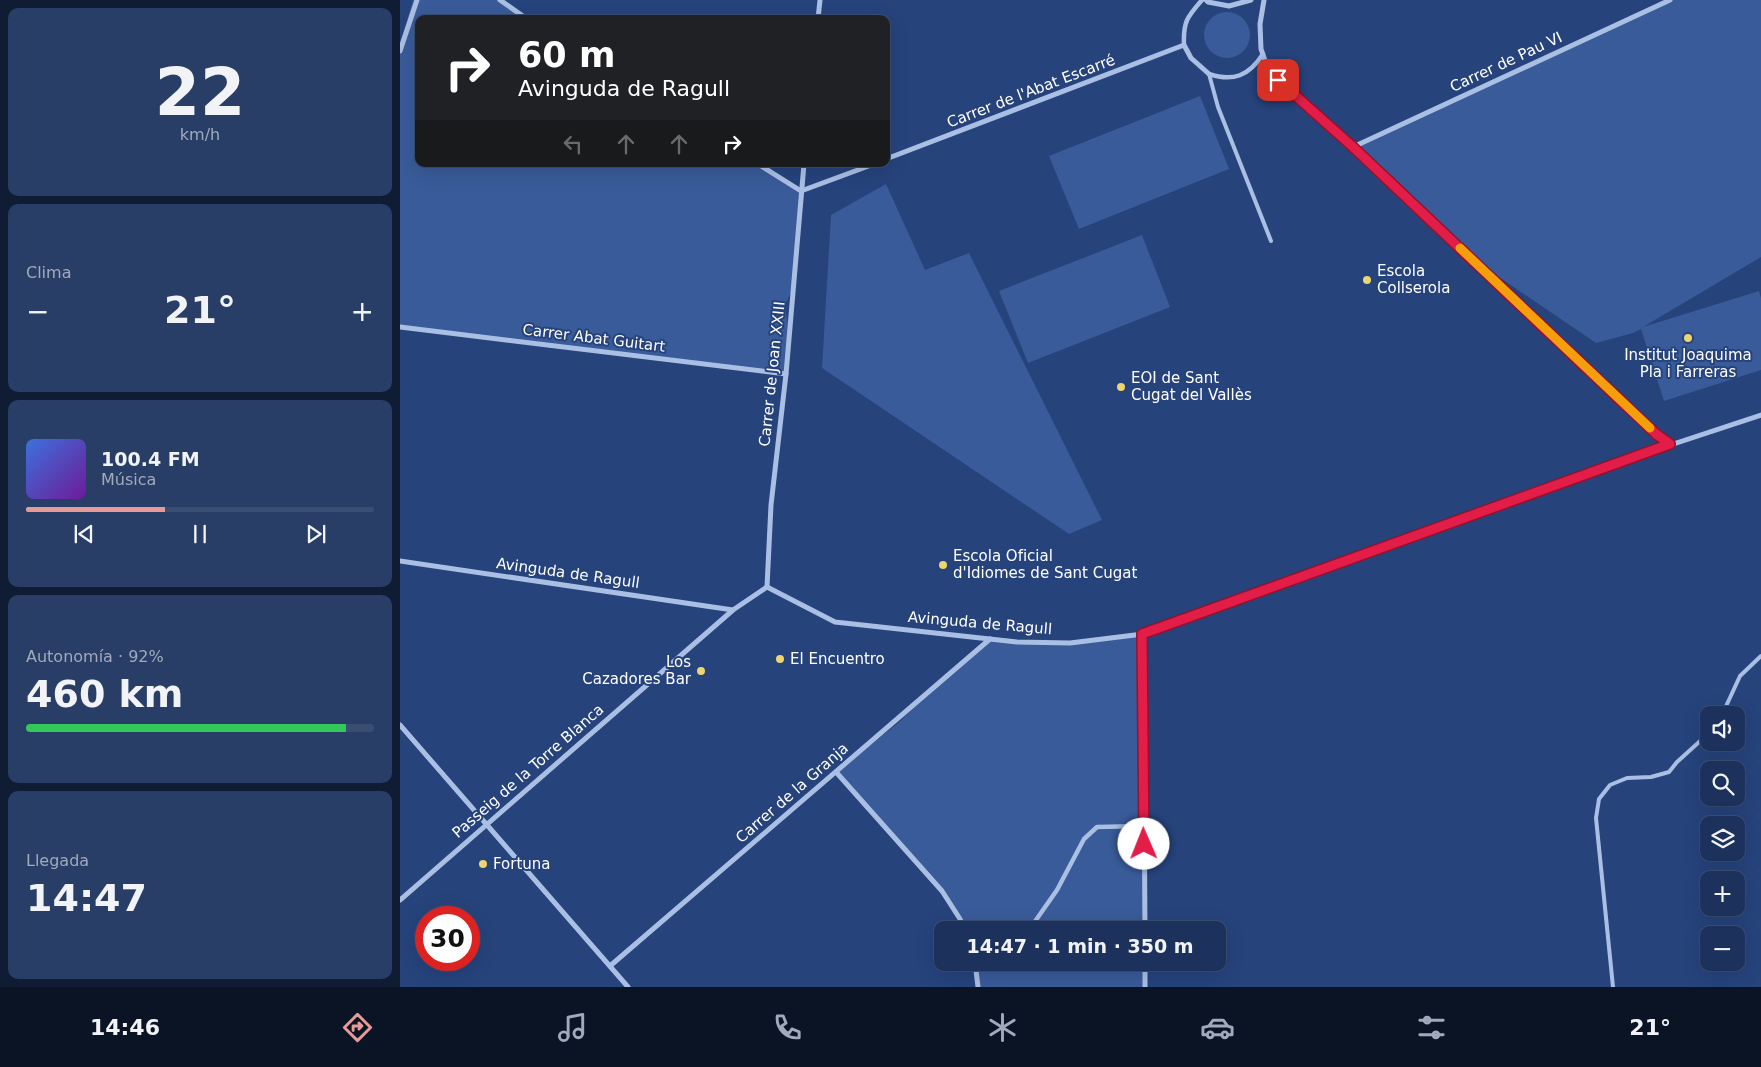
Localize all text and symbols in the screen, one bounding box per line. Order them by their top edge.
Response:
street label: Carrer de Pau VI [1447,28,1565,96]
icon: right [435,35,500,100]
text: 60 m [518,35,615,75]
street label: Carrer de l'Abat Escarré [944,51,1118,131]
text: 22 [155,55,245,130]
pin [1257,59,1299,101]
icon: arrive [1264,66,1292,94]
text: Avinguda de Ragull [518,76,730,101]
text: km/h [180,125,220,144]
icon: left [559,130,587,158]
icon: ahead [612,130,640,158]
icon: ahead [665,130,693,158]
icon: right [718,130,746,158]
place label: Escola Collserola [1377,262,1450,297]
text: Clima [26,263,71,282]
marker: Escola Collserola [1361,274,1373,286]
text: 21° [164,288,236,332]
text: − [26,295,49,328]
text: + [351,295,374,328]
street label: Carrer de Joan XXIII [755,300,789,448]
street label: Carrer Abat Guitart [522,320,666,356]
marker: Institut Joaquima Pla i Farreras [1682,332,1694,344]
place label: Institut Joaquima Pla i Farreras [1624,346,1752,381]
place label: EOI de Sant Cugat del Vallès [1131,369,1252,404]
marker: EOI de Sant Cugat del Vallès [1115,381,1127,393]
text: 100.4 FM [101,448,200,470]
text: Música [101,470,156,489]
icon: previous [70,520,98,548]
icon: pause [186,520,214,548]
icon: next [302,520,330,548]
place label: Escola Oficial d'Idiomes de Sant Cugat [953,547,1137,582]
street label: Avinguda de Ragull [495,554,641,592]
marker: Escola Oficial d'Idiomes de Sant Cugat [937,559,949,571]
street label: Avinguda de Ragull [907,608,1053,638]
text: Autonomía · 92% [26,647,164,666]
place label: El Encuentro [790,650,885,668]
place label: Los Cazadores Bar [582,653,692,688]
marker: El Encuentro [774,653,786,665]
marker: Los Cazadores Bar [695,665,707,677]
text: 460 km [26,672,183,716]
street label: Passeig de la Torre Blanca [449,700,607,842]
map controls [1700,706,1745,971]
button: sound [1700,706,1745,751]
street label: Carrer de la Granja [732,739,852,847]
button: search [1700,761,1745,806]
button: layers [1700,816,1745,861]
position arrow [1117,817,1169,869]
text: Llegada [26,851,89,870]
place label: Fortuna [493,855,551,873]
marker: Fortuna [477,858,489,870]
button: + [1700,871,1745,916]
text: 14:47 [26,876,147,920]
speed limit sign: 30 [415,906,480,971]
button: − [1700,926,1745,971]
text: 14:47 · 1 min · 350 m [966,935,1194,957]
icon: directions [340,1010,375,1045]
icon: music [555,1010,590,1045]
icon: phone [770,1010,805,1045]
icon: climate [985,1010,1020,1045]
icon: car [1200,1010,1235,1045]
icon: filters [1414,1010,1449,1045]
text: 14:46 [90,1015,160,1040]
text: 21° [1629,1015,1671,1040]

